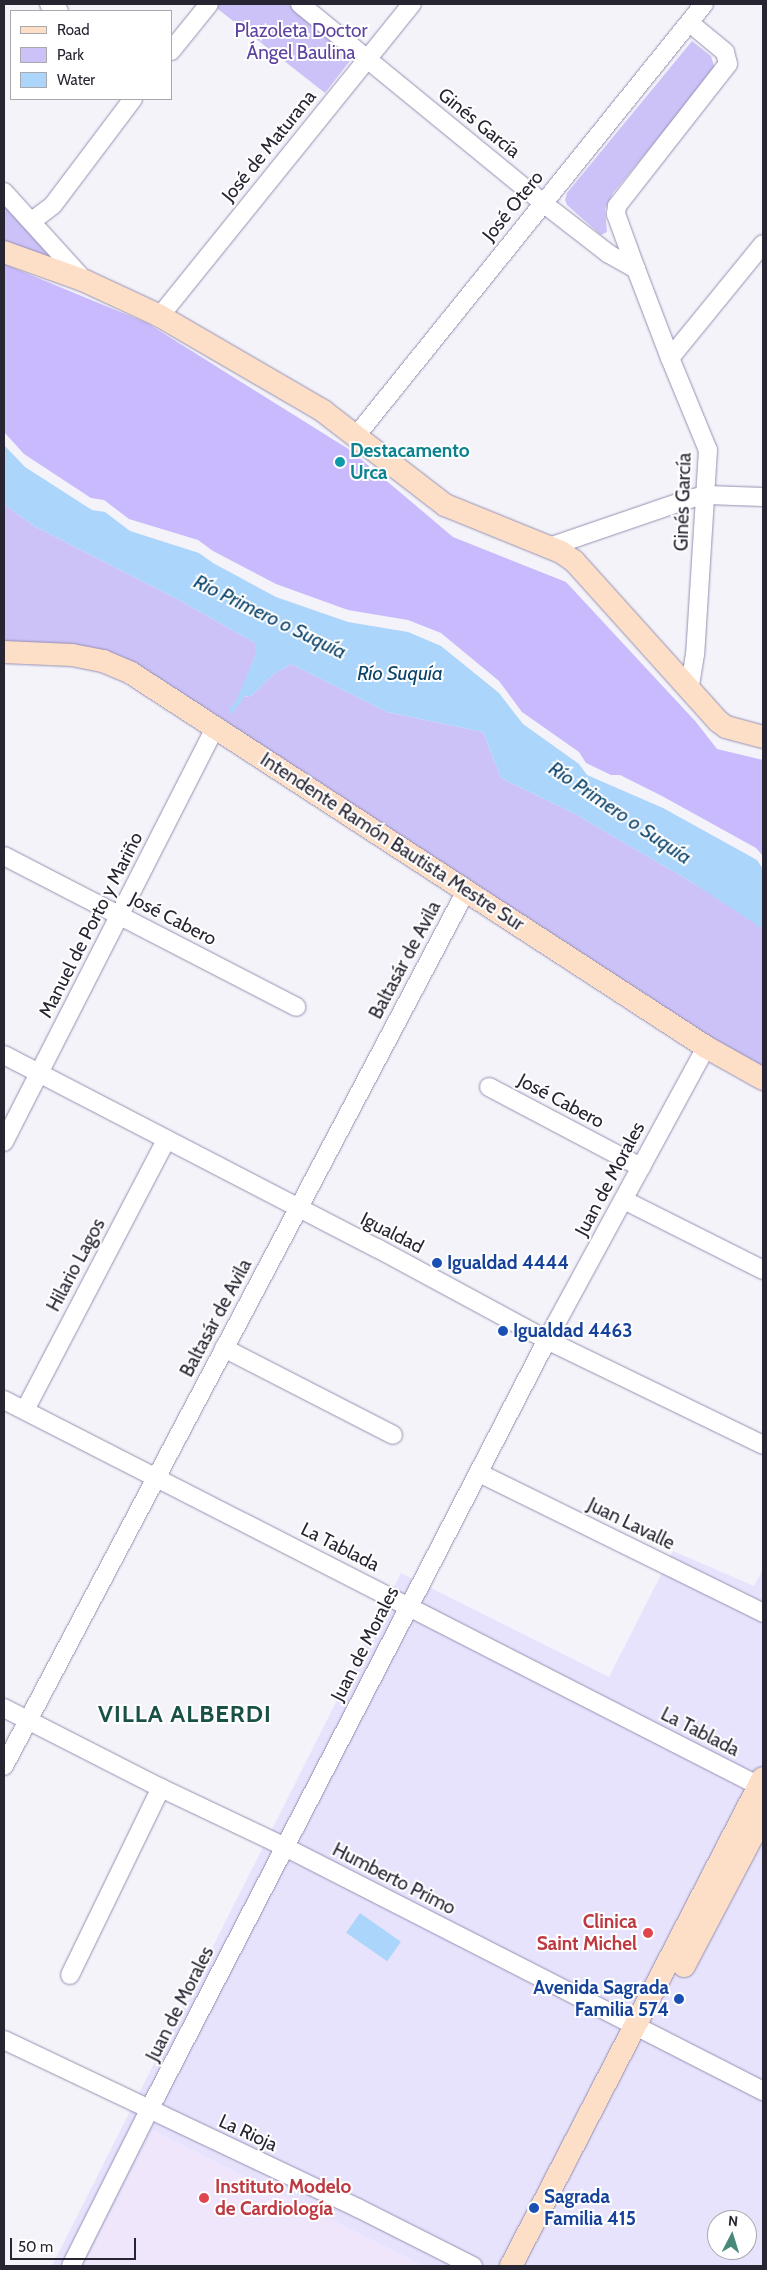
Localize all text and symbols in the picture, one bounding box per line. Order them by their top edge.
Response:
legend [10,10,172,100]
park label: Plazoleta Doctor Ángel Baulina [234,20,368,64]
text: Road [57,21,90,39]
text: Park [57,46,84,64]
text: Water [57,71,95,89]
street label: Ginés García [434,83,524,163]
street label: José de Maturana [217,86,321,206]
street label: José Otero [478,166,548,246]
place label: Destacamento Urca [350,440,470,484]
street label: Ginés García [670,452,696,552]
marker: Destacamento Urca [334,456,346,468]
water label: Río Primero o Suquía [190,570,350,664]
water label: Río Suquía [357,661,443,685]
street label: Intendente Ramón Bautista Mestre Sur [256,748,528,936]
water label: Río Primero o Suquía [544,756,696,870]
street label: Manuel de Porto y Mariño [34,828,148,1022]
street label: José Cabero [126,887,220,951]
street label: Baltasár de Avila [364,897,446,1023]
street label: José Cabero [514,1069,608,1133]
street label: Juan de Morales [570,1118,650,1240]
street label: Igualdad [357,1207,427,1259]
street label: Hilario Lagos [42,1215,110,1315]
place label: Igualdad 4444 [447,1252,569,1274]
street label: Baltasár de Avila [175,1255,257,1381]
marker: Igualdad 4444 [431,1257,443,1269]
place label: Igualdad 4463 [513,1320,632,1342]
marker: Igualdad 4463 [497,1325,509,1337]
street label: Juan Lavalle [584,1493,678,1555]
street label: La Tablada [297,1518,383,1576]
street label: Juan de Morales [326,1583,404,1705]
district label: VILLA ALBERDI [96,1700,274,1728]
street label: La Tablada [657,1703,743,1761]
street label: Humberto Primo [329,1838,459,1920]
place label: Clinica Saint Michel [537,1911,637,1955]
marker: Clinica Saint Michel [641,1926,655,1940]
street label: Juan de Morales [141,1943,219,2065]
place label: Avenida Sagrada Familia 574 [533,1977,669,2021]
marker: Avenida Sagrada Familia 574 [673,1993,685,2005]
street label: La Rioja [215,2110,281,2156]
place label: Instituto Modelo de Cardiología [215,2176,351,2220]
place label: Sagrada Familia 415 [544,2186,636,2230]
marker: Instituto Modelo de Cardiología [197,2191,211,2205]
marker: Sagrada Familia 415 [528,2202,540,2214]
north arrow [707,2210,757,2260]
text: N [728,2212,739,2230]
scale bar [12,2228,139,2260]
text: 50 m [18,2238,53,2256]

